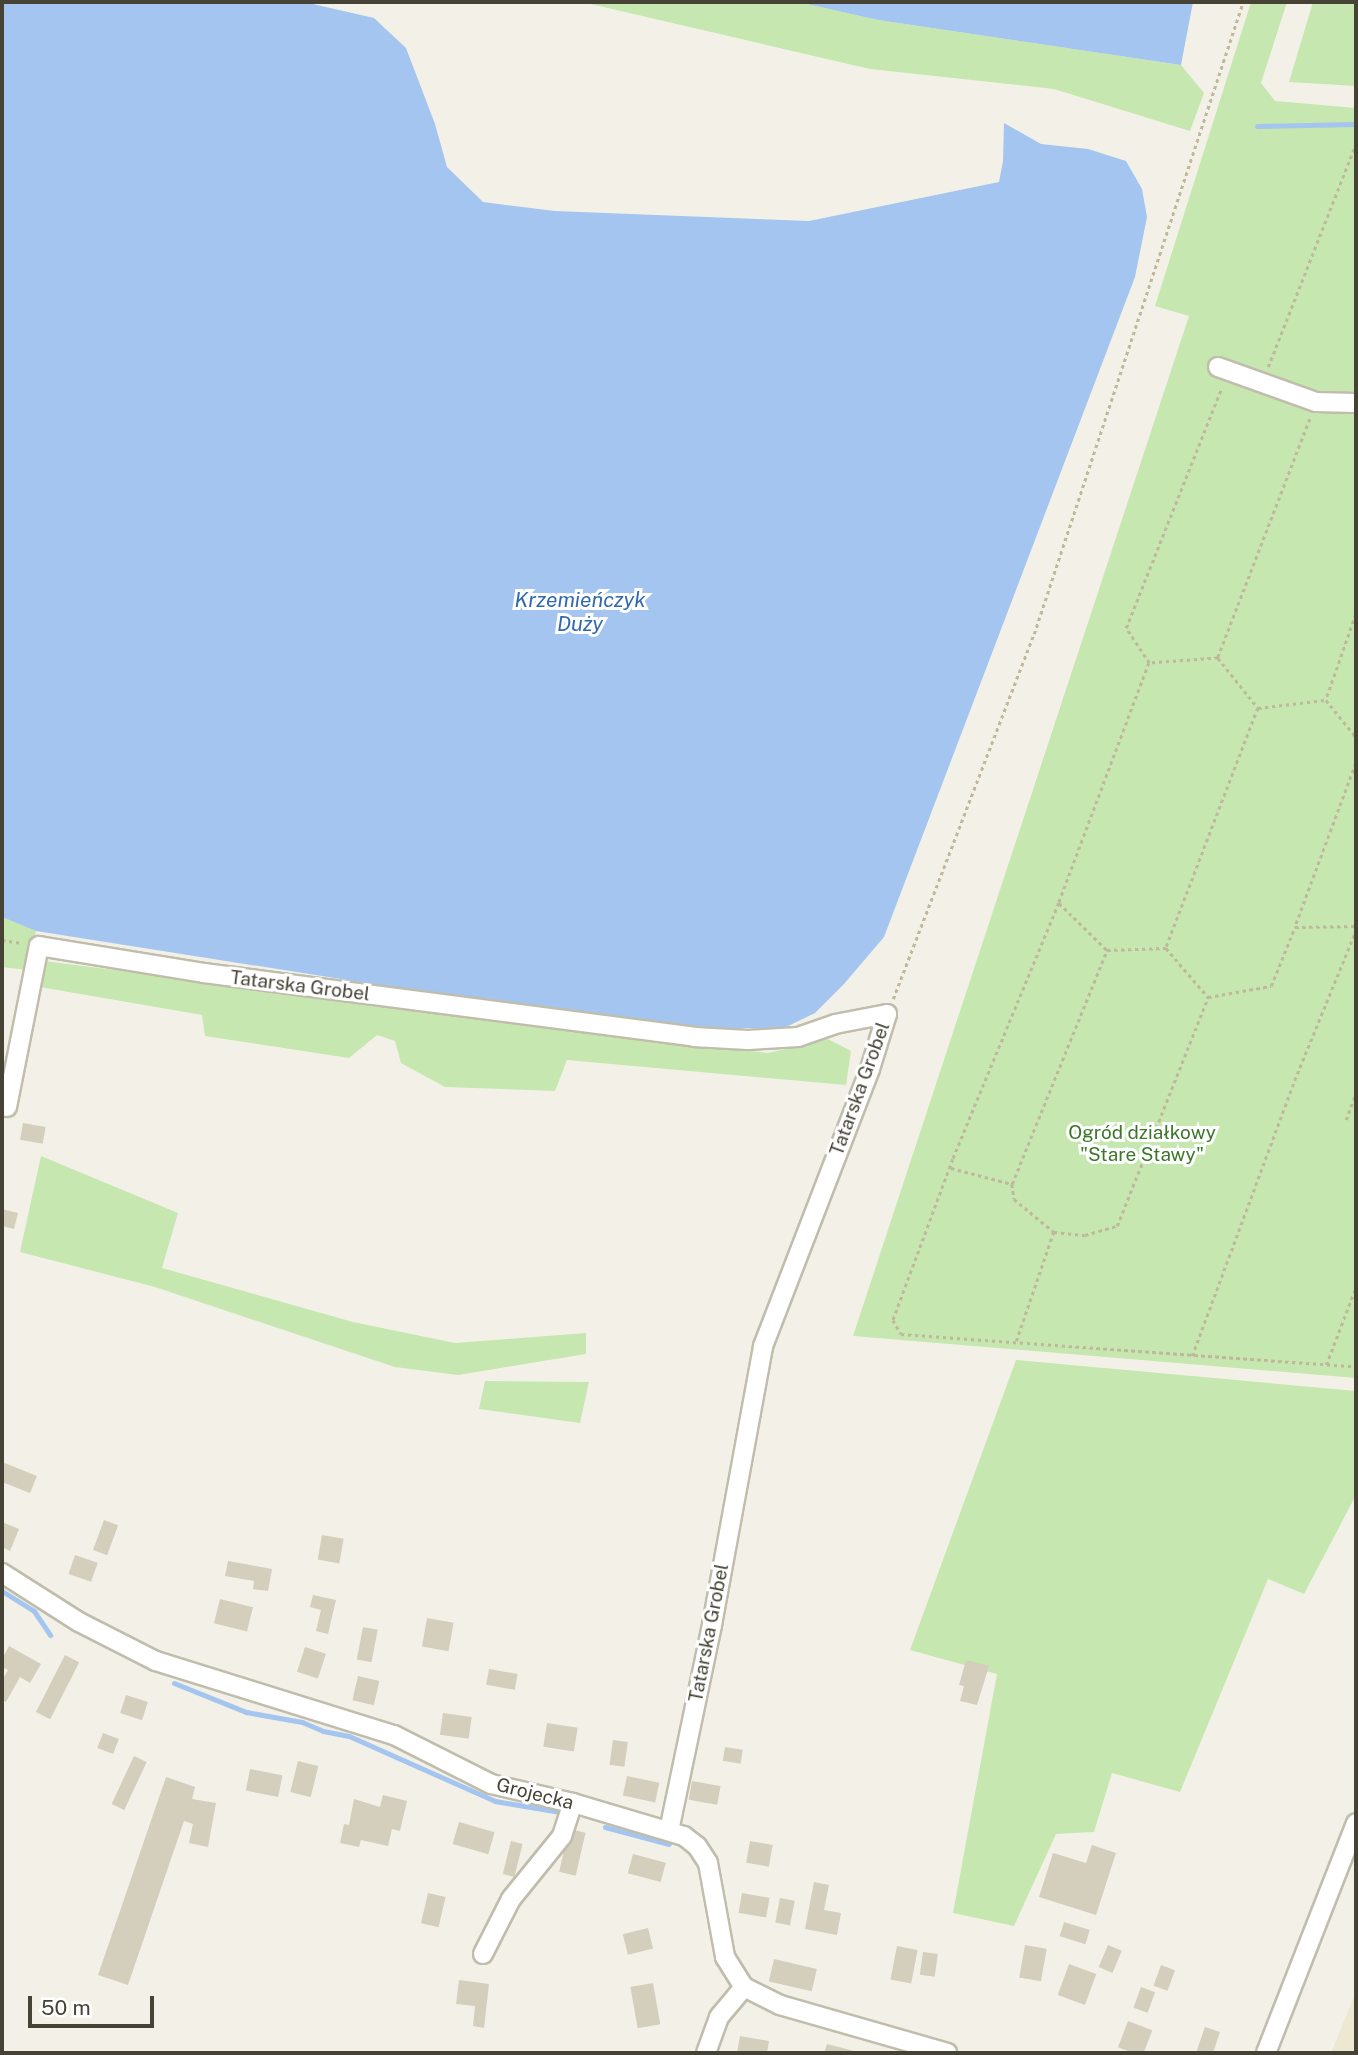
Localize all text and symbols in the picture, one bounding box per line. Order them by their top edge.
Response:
water label: Krzemieńczyk Duży [514,587,646,637]
street label: Tatarska Grobel [229,966,371,1006]
street label: Tatarska Grobel [825,1019,895,1159]
park label: Ogród działkowy "Stare Stawy" [1068,1122,1216,1166]
street label: Tatarska Grobel [684,1562,734,1704]
street label: Grojecka [494,1773,576,1815]
scale bar [32,1982,158,2026]
text: 50 m [41,1995,91,2020]

